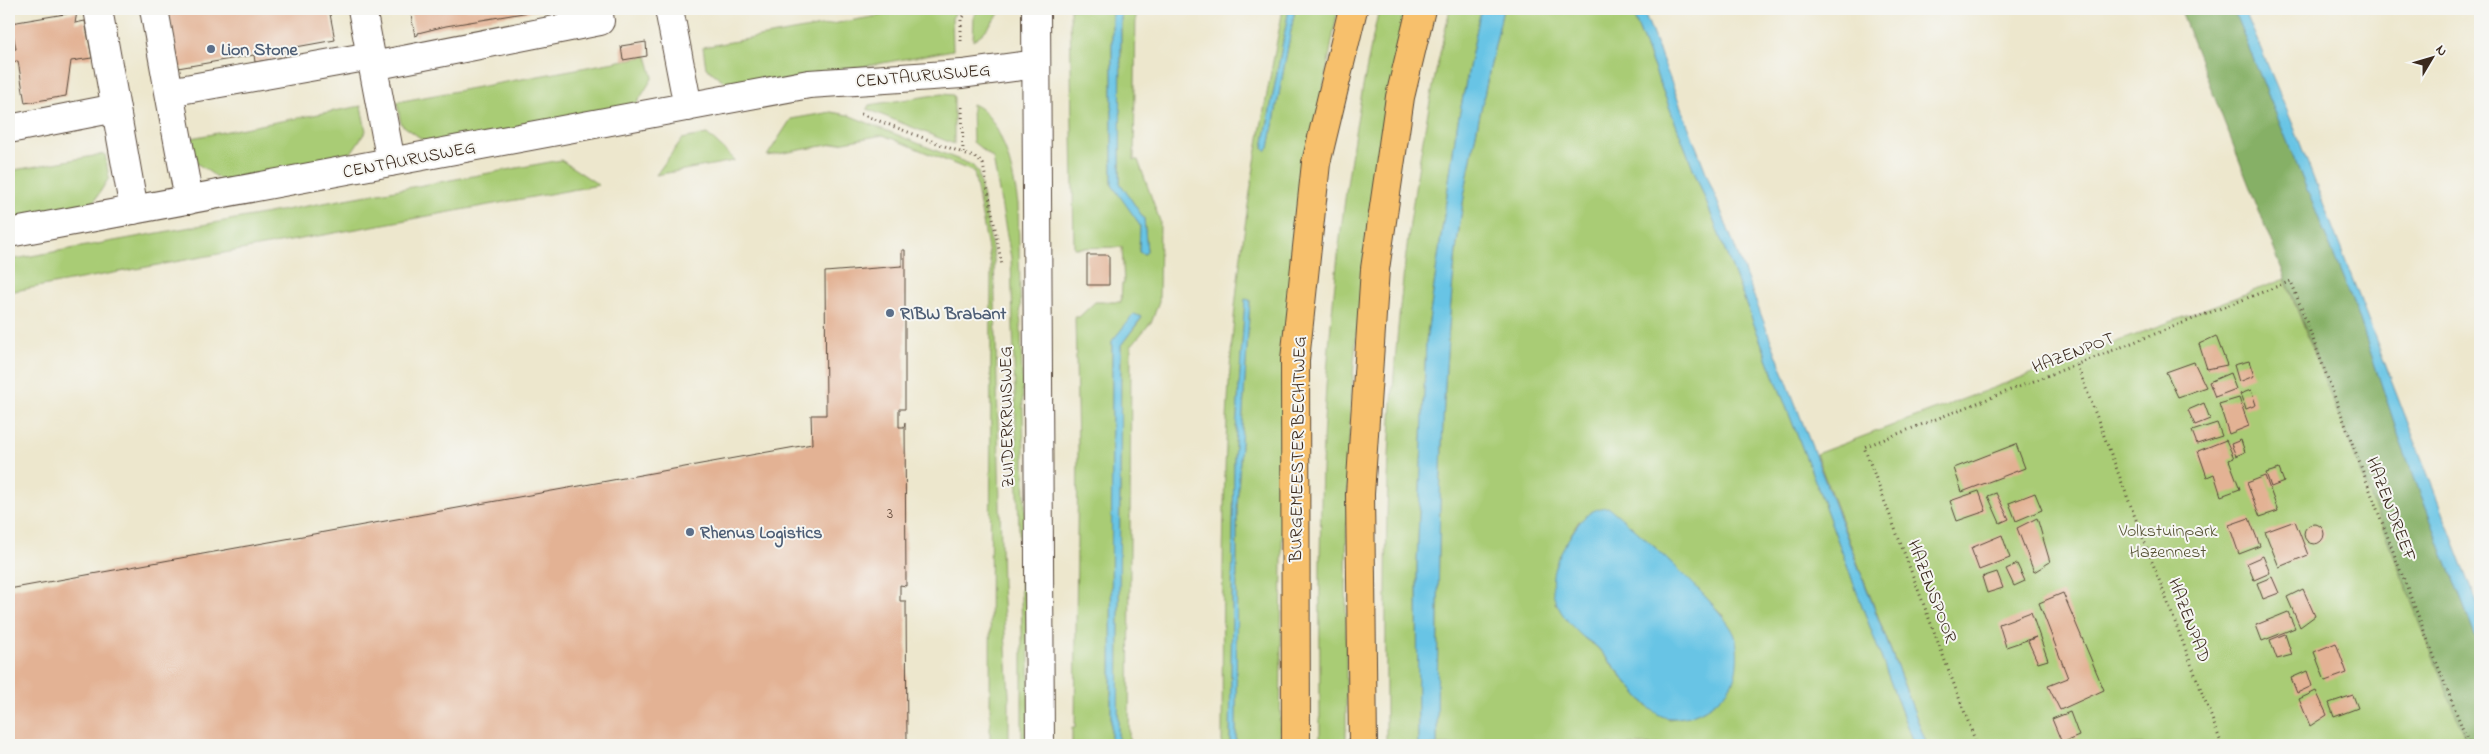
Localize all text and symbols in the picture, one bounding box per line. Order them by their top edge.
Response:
north arrow [2406,32,2456,82]
place label: Lion Stone [221,38,298,64]
text: N [2430,41,2452,61]
marker: Lion Stone [205,43,217,55]
street label: CENTAURUSWEG [855,58,991,96]
street label: CENTAURUSWEG [341,135,478,187]
place label: RIBW Brabant [900,302,1007,328]
marker: RIBW Brabant [884,307,896,319]
street label: HAZENPOT [2029,326,2119,381]
street label: BURGEMEESTER BECHTWEG [1284,336,1314,563]
street label: ZUIDERKRUISWEG [994,346,1022,488]
street label: HAZENDREEF [2358,454,2422,566]
house number: 3 [887,503,893,525]
park label: Volkstuinpark Hazennest [2118,519,2217,566]
place label: Rhenus Logistics [700,521,822,548]
marker: Rhenus Logistics [684,526,696,538]
street label: HAZENSPOOR [1900,537,1963,647]
street label: HAZENPAD [2160,575,2216,667]

